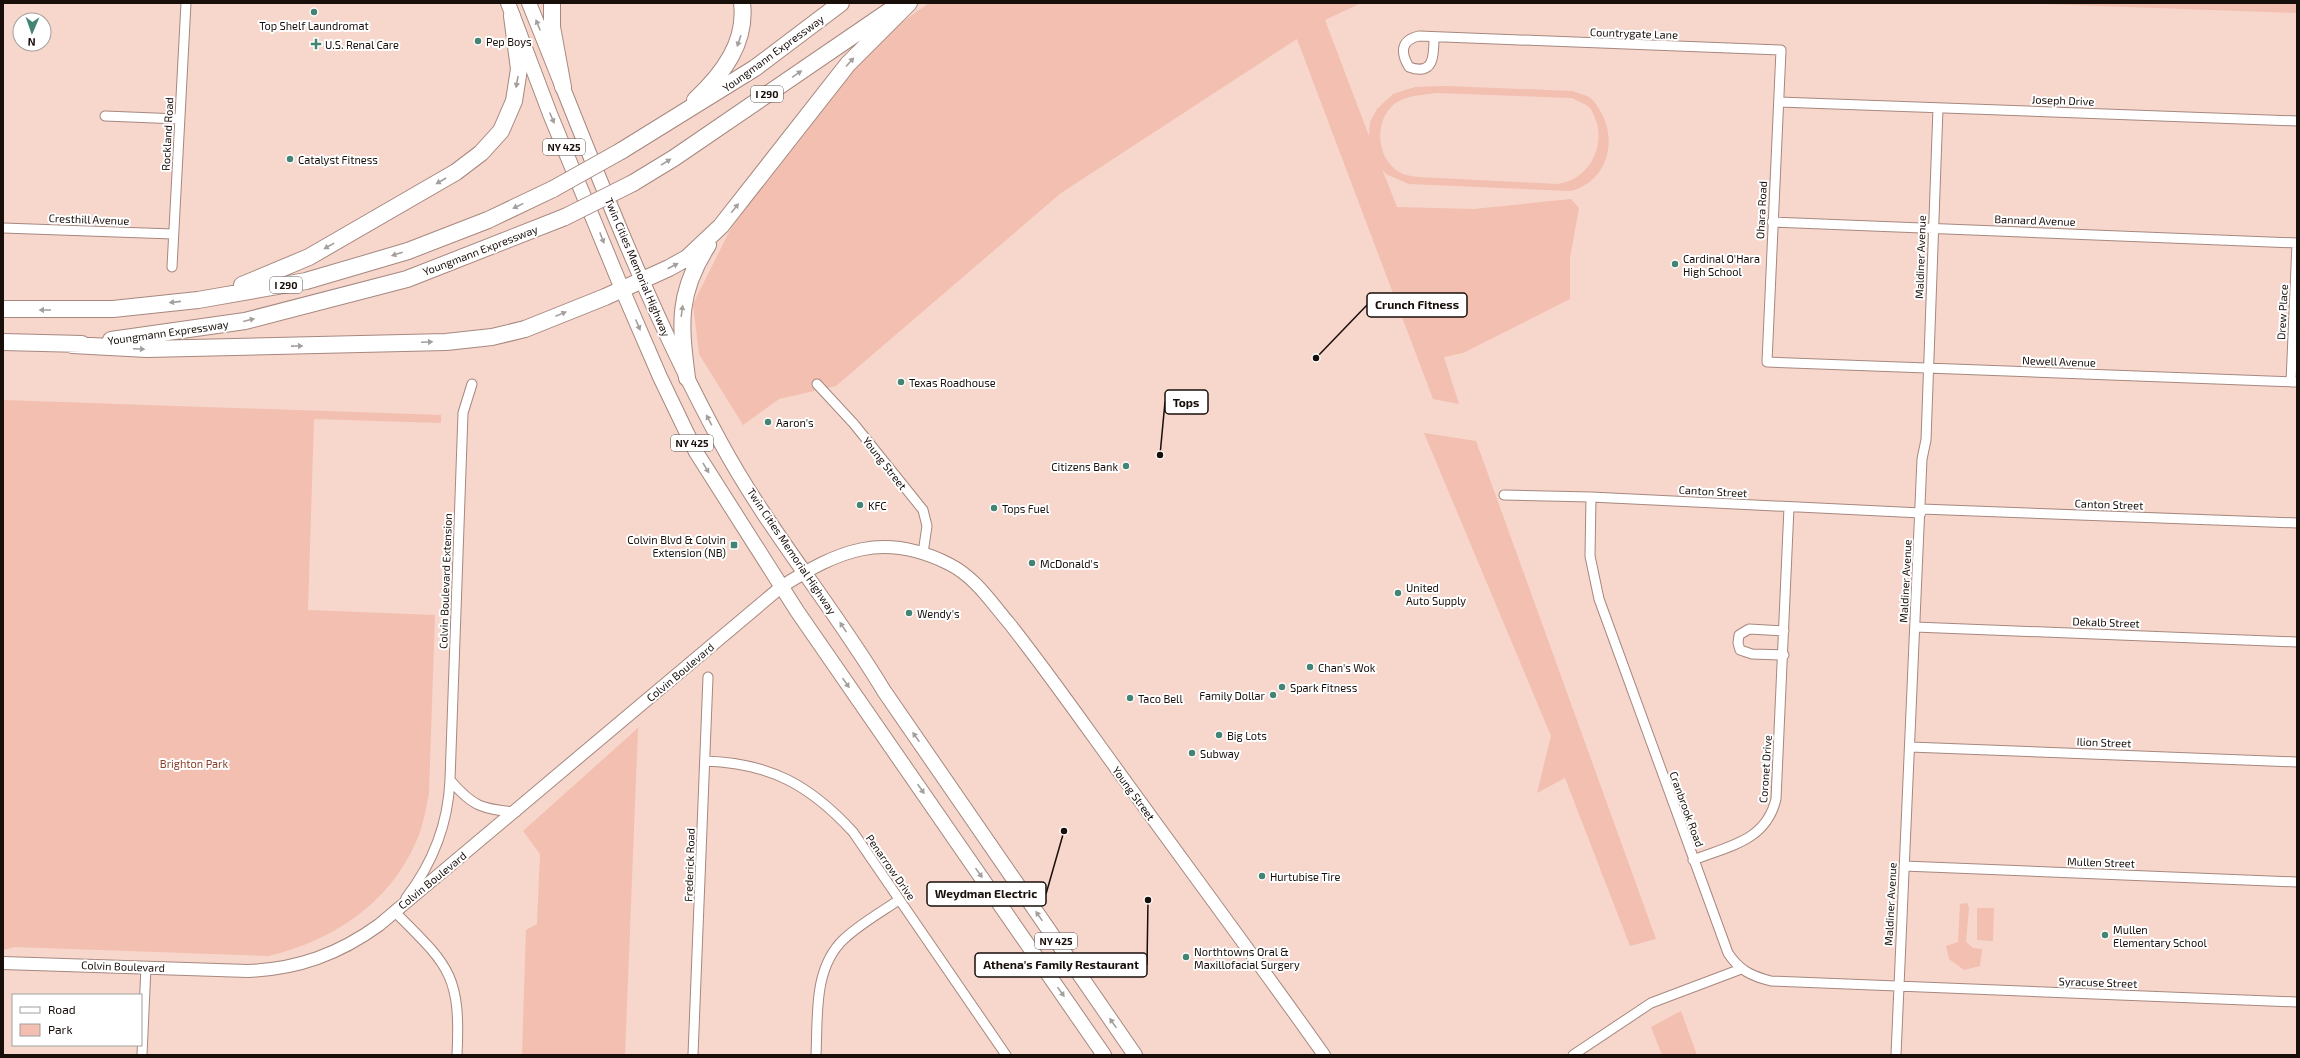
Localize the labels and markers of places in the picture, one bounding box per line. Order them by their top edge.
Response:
marker: Top Shelf Laundromat [309,7,319,17]
place label: Top Shelf Laundromat [259,19,369,32]
place label: Pep Boys [486,35,532,48]
marker: Pep Boys [473,36,483,46]
marker: U.S. Renal Care [310,38,322,50]
place label: U.S. Renal Care [325,38,399,51]
place label: Catalyst Fitness [298,153,378,166]
marker: Catalyst Fitness [285,154,295,164]
place label: Cardinal O'Hara High School [1683,252,1760,278]
marker: Cardinal O'Hara High School [1670,259,1680,269]
callout: Crunch Fitness [1367,293,1467,317]
place label: Texas Roadhouse [909,376,996,389]
marker: Texas Roadhouse [896,377,906,387]
callout: Tops [1165,390,1208,414]
place label: Aaron's [776,416,814,429]
marker: Aaron's [763,417,773,427]
place label: Citizens Bank [1051,460,1118,473]
marker: Citizens Bank [1121,461,1131,471]
place label: KFC [868,499,887,512]
marker: KFC [855,500,865,510]
place label: Tops Fuel [1002,502,1050,515]
marker: Tops Fuel [989,503,999,513]
place label: Colvin Blvd & Colvin Extension (NB) [627,533,726,559]
marker: Colvin Blvd & Colvin Extension (NB) [729,540,739,550]
place label: McDonald's [1040,557,1099,570]
marker: McDonald's [1027,558,1037,568]
place label: United Auto Supply [1406,581,1466,607]
marker: United Auto Supply [1393,588,1403,598]
place label: Wendy's [917,607,960,620]
marker: Wendy's [904,608,914,618]
place label: Chan's Wok [1318,661,1376,674]
marker: Chan's Wok [1305,662,1315,672]
place label: Spark Fitness [1290,681,1358,694]
marker: Spark Fitness [1277,682,1287,692]
place label: Family Dollar [1199,689,1266,702]
marker: Family Dollar [1268,690,1278,700]
place label: Taco Bell [1138,692,1183,705]
marker: Taco Bell [1125,693,1135,703]
place label: Big Lots [1227,729,1267,742]
marker: Big Lots [1214,730,1224,740]
place label: Subway [1200,747,1240,760]
marker: Subway [1187,748,1197,758]
place label: Hurtubise Tire [1270,870,1341,883]
marker: Hurtubise Tire [1257,871,1267,881]
callout: Weydman Electric [927,882,1046,906]
place label: Mullen Elementary School [2113,923,2207,949]
marker: Mullen Elementary School [2100,930,2110,940]
place label: Northtowns Oral & Maxillofacial Surgery [1194,945,1300,971]
marker: Northtowns Oral & Maxillofacial Surgery [1181,952,1191,962]
callout: Athena's Family Restaurant [975,953,1147,977]

